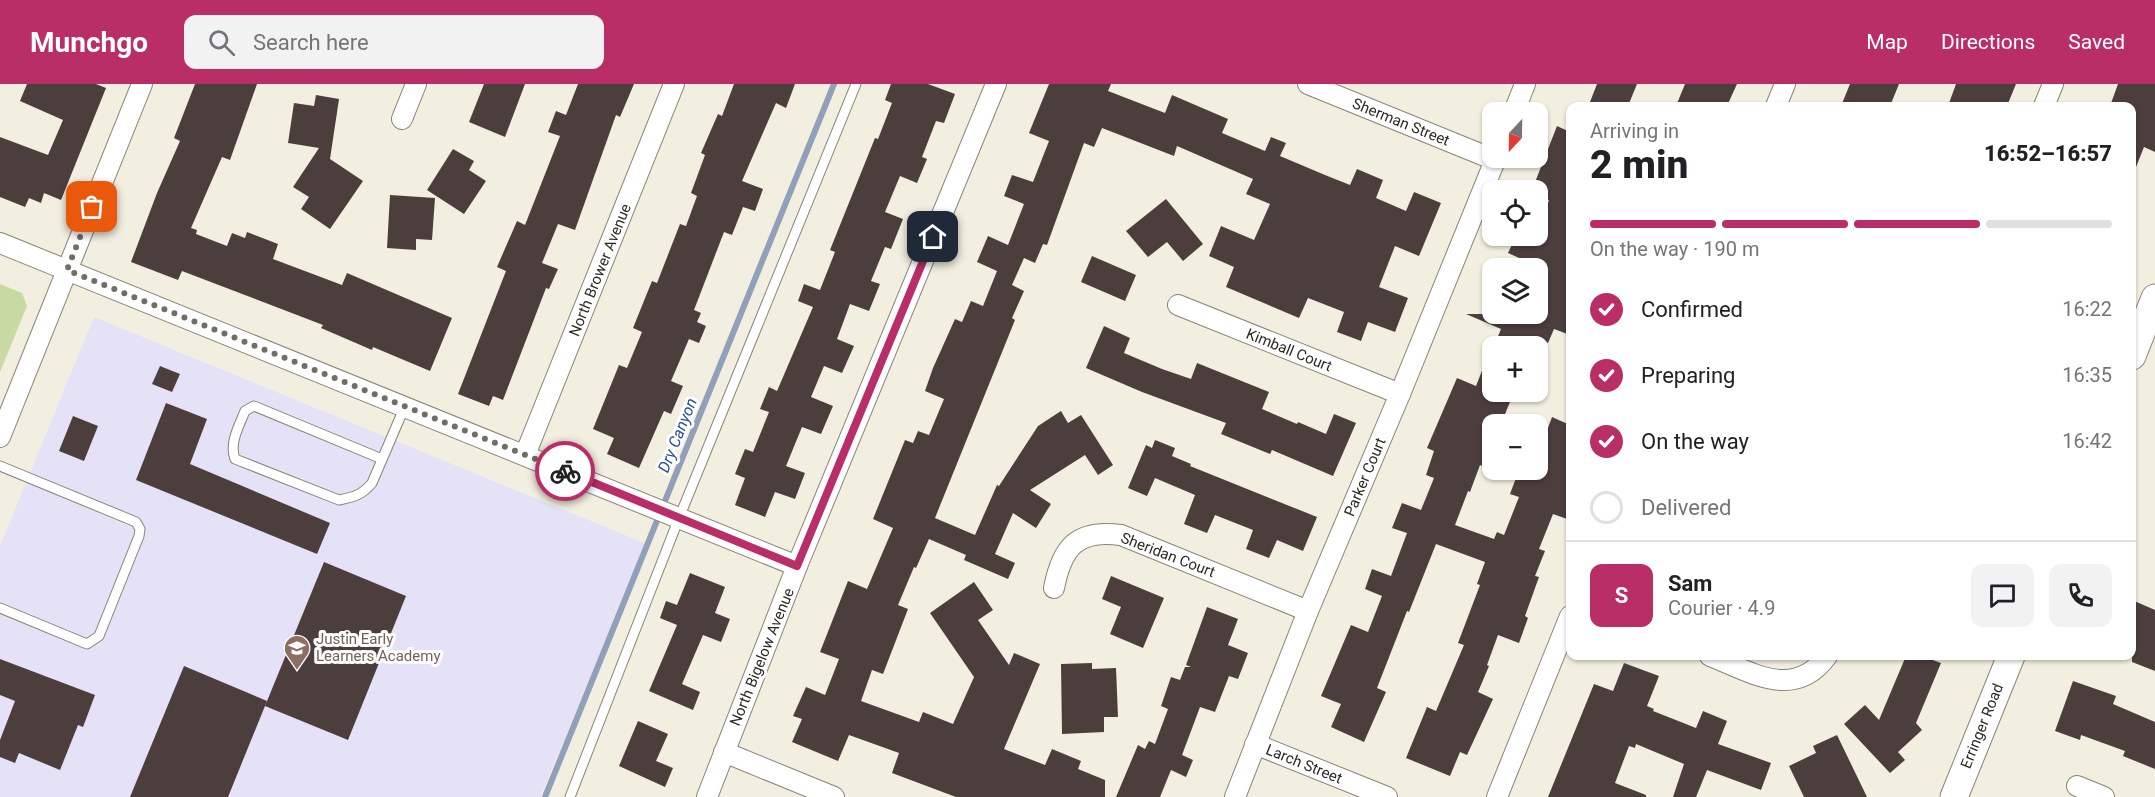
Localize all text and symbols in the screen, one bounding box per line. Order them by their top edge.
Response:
search box [184,15,604,69]
text: Munchgo [30,26,148,59]
icon: search [205,26,238,59]
text: Search here [253,30,369,55]
text: Map [1866,30,1908,54]
text: Directions [1941,30,2035,54]
text: Saved [2068,30,2125,54]
street label: Sherman Street [1350,94,1452,150]
north arrow [1482,102,1548,168]
map controls [1482,102,1548,480]
text: Arriving in [1590,119,1679,143]
text: 16:52–16:57 [1984,141,2112,166]
text: 2 min [1590,142,1688,188]
button: locate [1482,180,1548,246]
pin [66,181,117,232]
icon: bag [75,190,108,223]
street label: North Brower Avenue [565,201,635,339]
pin [907,211,958,262]
icon: home [916,220,949,253]
text: On the way · 190 m [1590,237,1759,261]
button: layers [1482,258,1548,324]
icon: check [1590,293,1623,326]
text: Confirmed [1641,297,1743,322]
text: 16:22 [2062,297,2112,321]
street label: Kimball Court [1244,325,1335,375]
button: + [1482,336,1548,402]
icon: check [1590,359,1623,392]
text: Preparing [1641,363,1735,388]
text: 16:35 [2062,363,2112,387]
water label: Dry Canyon [654,395,701,475]
button: − [1482,414,1548,480]
icon: check [1590,425,1623,458]
text: On the way [1641,429,1749,454]
text: 16:42 [2062,429,2112,453]
street label: Parker Court [1340,435,1390,519]
courier [535,441,595,501]
icon: bike [549,455,582,488]
text: Delivered [1641,495,1731,520]
street label: Sheridan Court [1118,529,1218,581]
button: chat [1971,564,2034,627]
button: phone [2049,564,2112,627]
text: Sam [1668,571,1712,596]
text: S [1615,583,1628,608]
street label: North Bigelow Avenue [726,585,798,729]
text: Courier · 4.9 [1668,596,1775,620]
place label: Justin Early Learners Academy [316,630,441,665]
school or university icon: Justin Early Learners Academy [282,633,312,671]
street label: Erringer Road [1957,681,2007,771]
street label: Larch Street [1263,741,1345,787]

